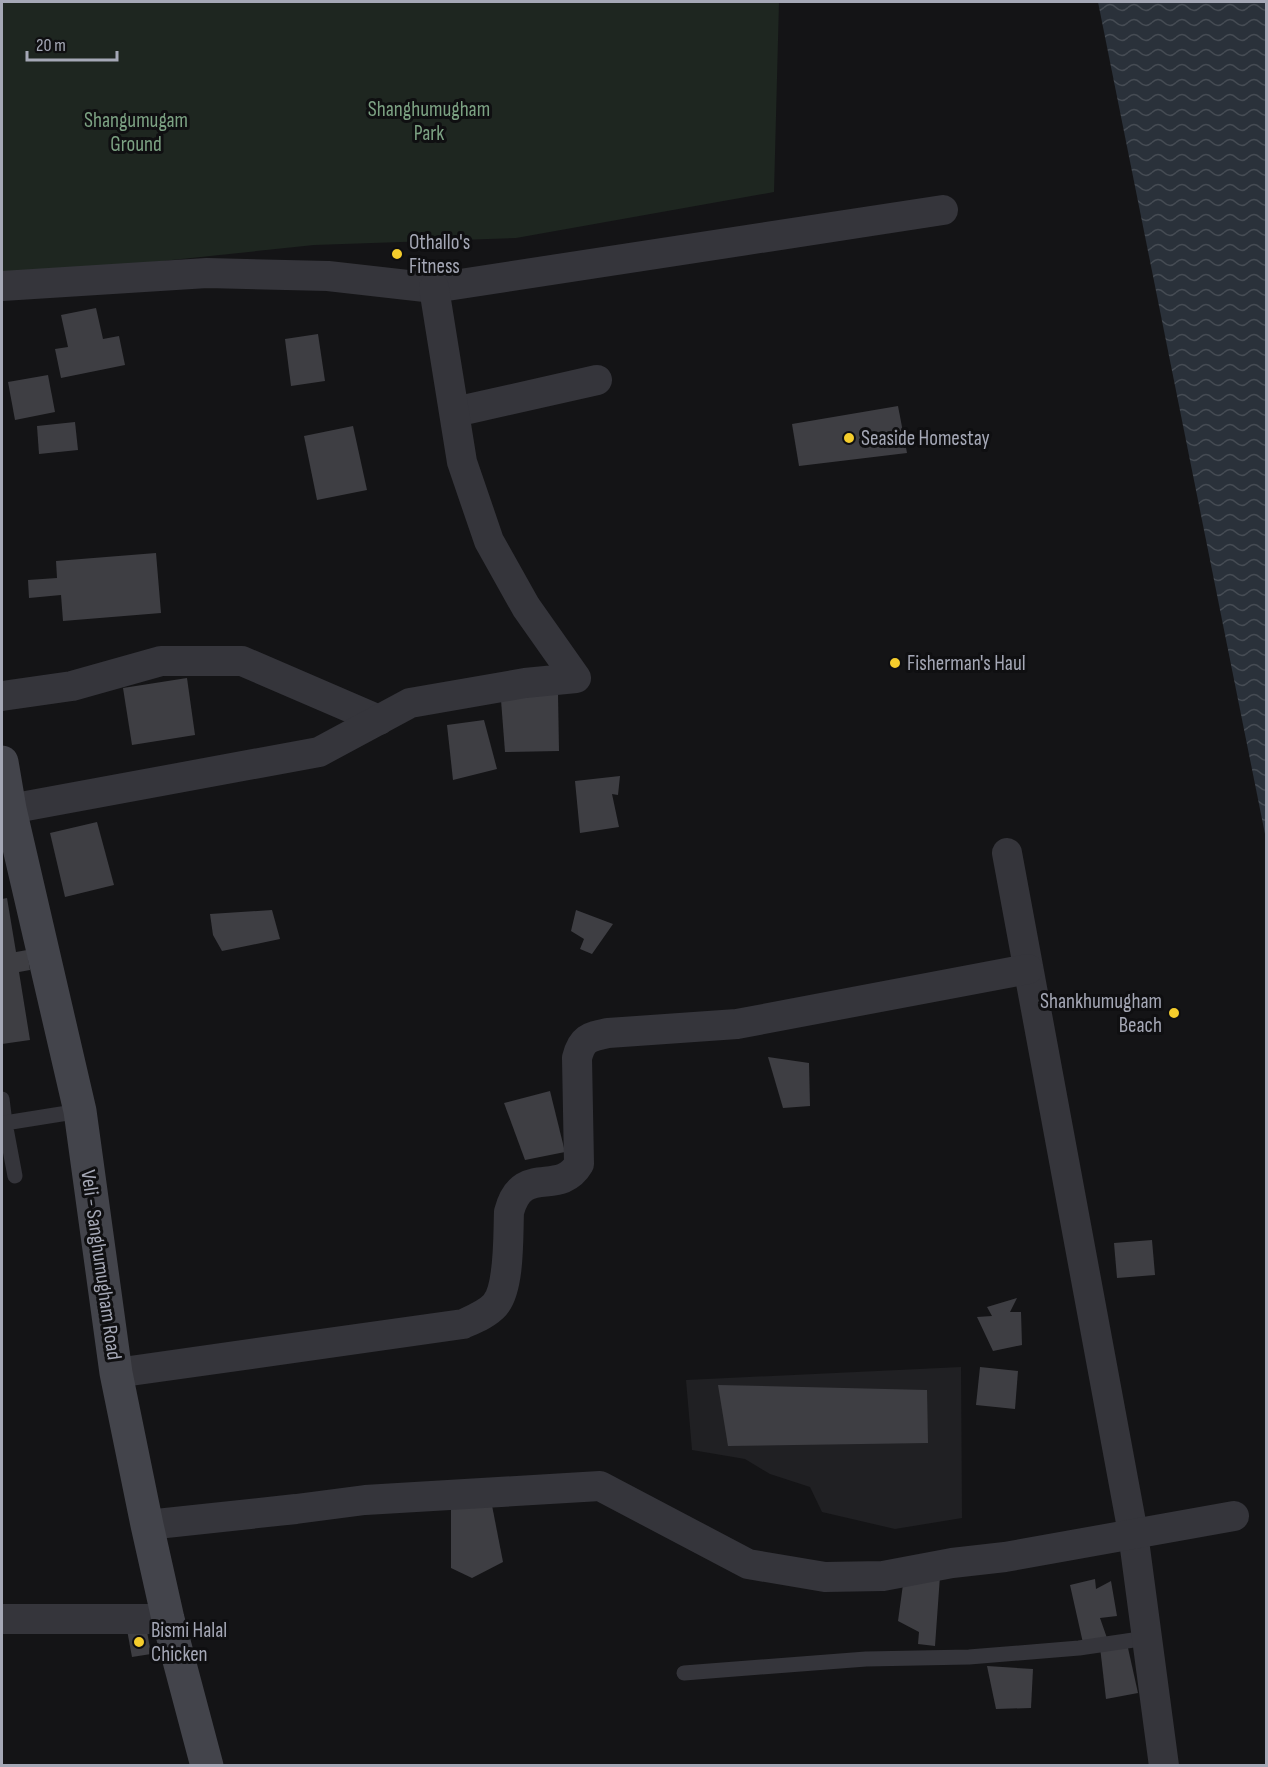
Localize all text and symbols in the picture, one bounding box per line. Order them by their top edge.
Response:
scale bar [27,24,117,62]
text: 20 m [36,35,66,56]
park label: Shanghumugham Park [368,97,490,146]
park label: Shangumugam Ground [84,108,188,157]
place label: Othallo's Fitness [409,230,470,279]
marker: Othallo's Fitness [390,247,404,261]
place label: Seaside Homestay [861,426,990,451]
marker: Seaside Homestay [842,431,856,445]
place label: Fisherman's Haul [907,651,1026,676]
marker: Fisherman's Haul [888,656,902,670]
place label: Shankhumugham Beach [1040,989,1162,1038]
marker: Shankhumugham Beach [1167,1006,1181,1020]
street label: Veli - Sanghumugham Road [75,1168,127,1362]
place label: Bismi Halal Chicken [151,1618,227,1667]
marker: Bismi Halal Chicken [132,1635,146,1649]

